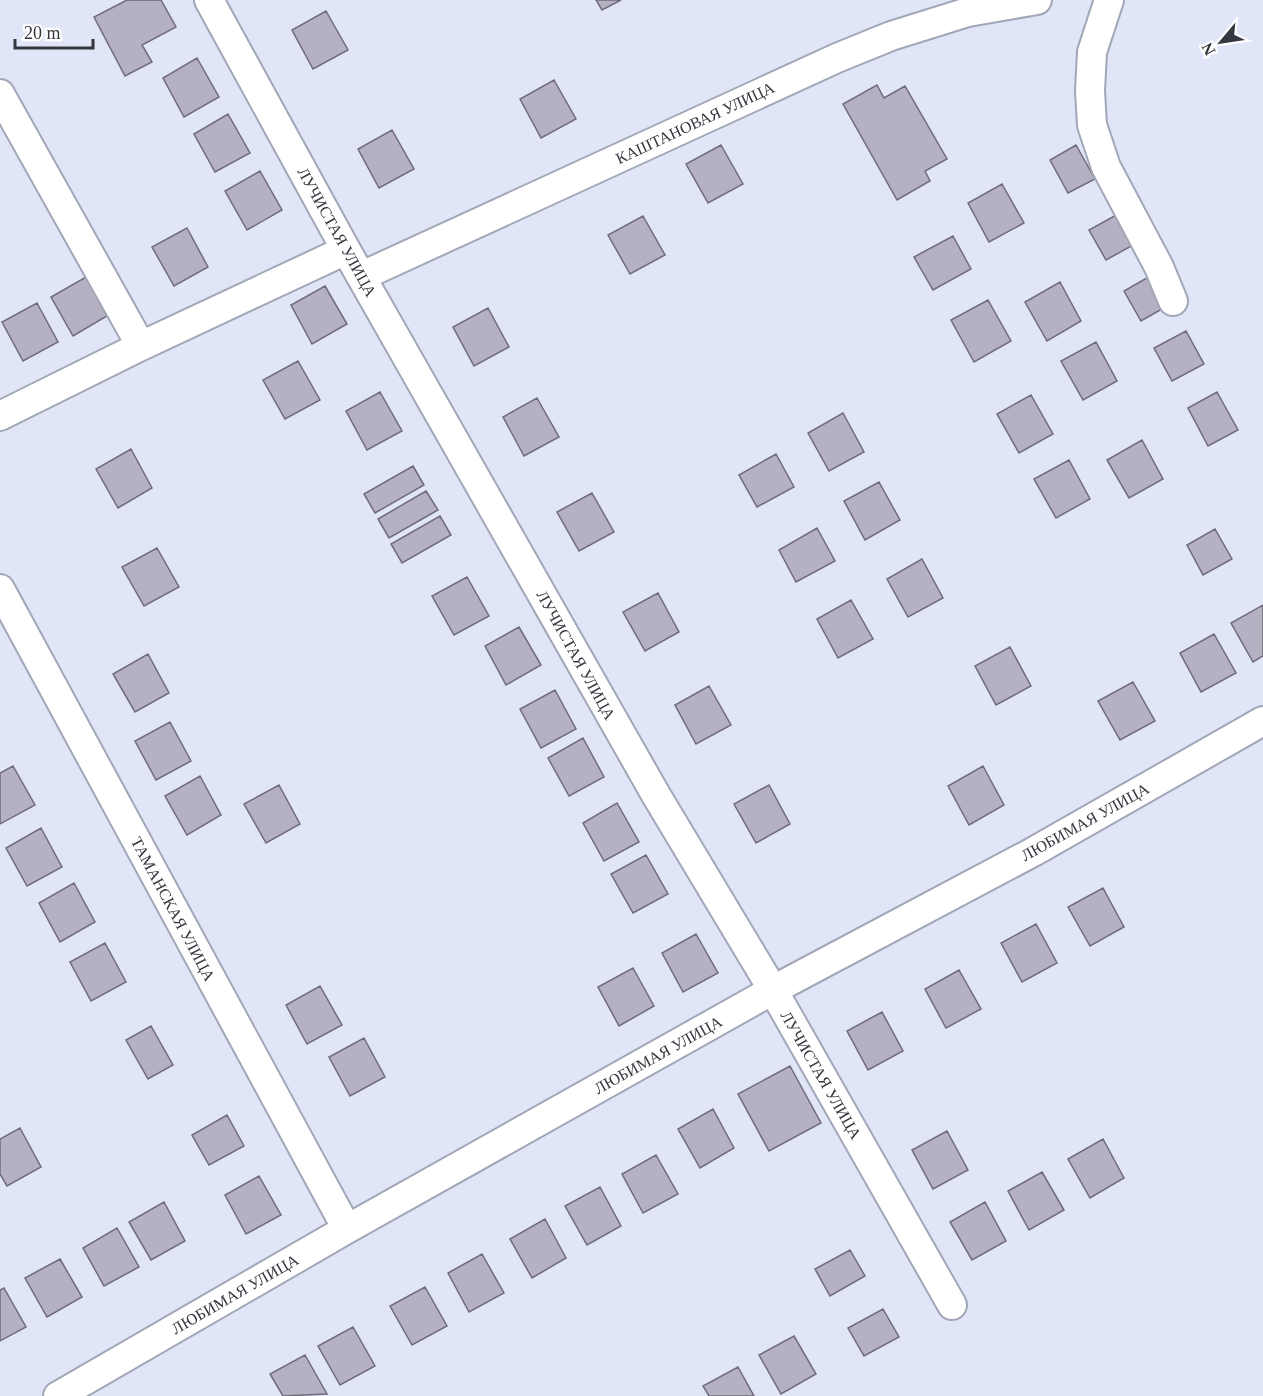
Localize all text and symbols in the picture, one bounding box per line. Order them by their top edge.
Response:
scale bar [15,12,93,50]
north arrow [1191,12,1251,72]
text: 20 m [24,23,61,43]
text: N [1198,39,1219,58]
street label: КАШТАНОВАЯ УЛИЦА [613,79,778,168]
street label: ЛУЧИСТАЯ УЛИЦА [294,164,380,300]
street label: ЛУЧИСТАЯ УЛИЦА [533,587,619,723]
street label: ЛЮБИМАЯ УЛИЦА [1018,780,1153,865]
street label: ТАМАНСКАЯ УЛИЦА [127,834,218,985]
street label: ЛУЧИСТАЯ УЛИЦА [777,1008,865,1143]
street label: ЛЮБИМАЯ УЛИЦА [591,1013,726,1098]
street label: ЛЮБИМАЯ УЛИЦА [169,1251,302,1338]

